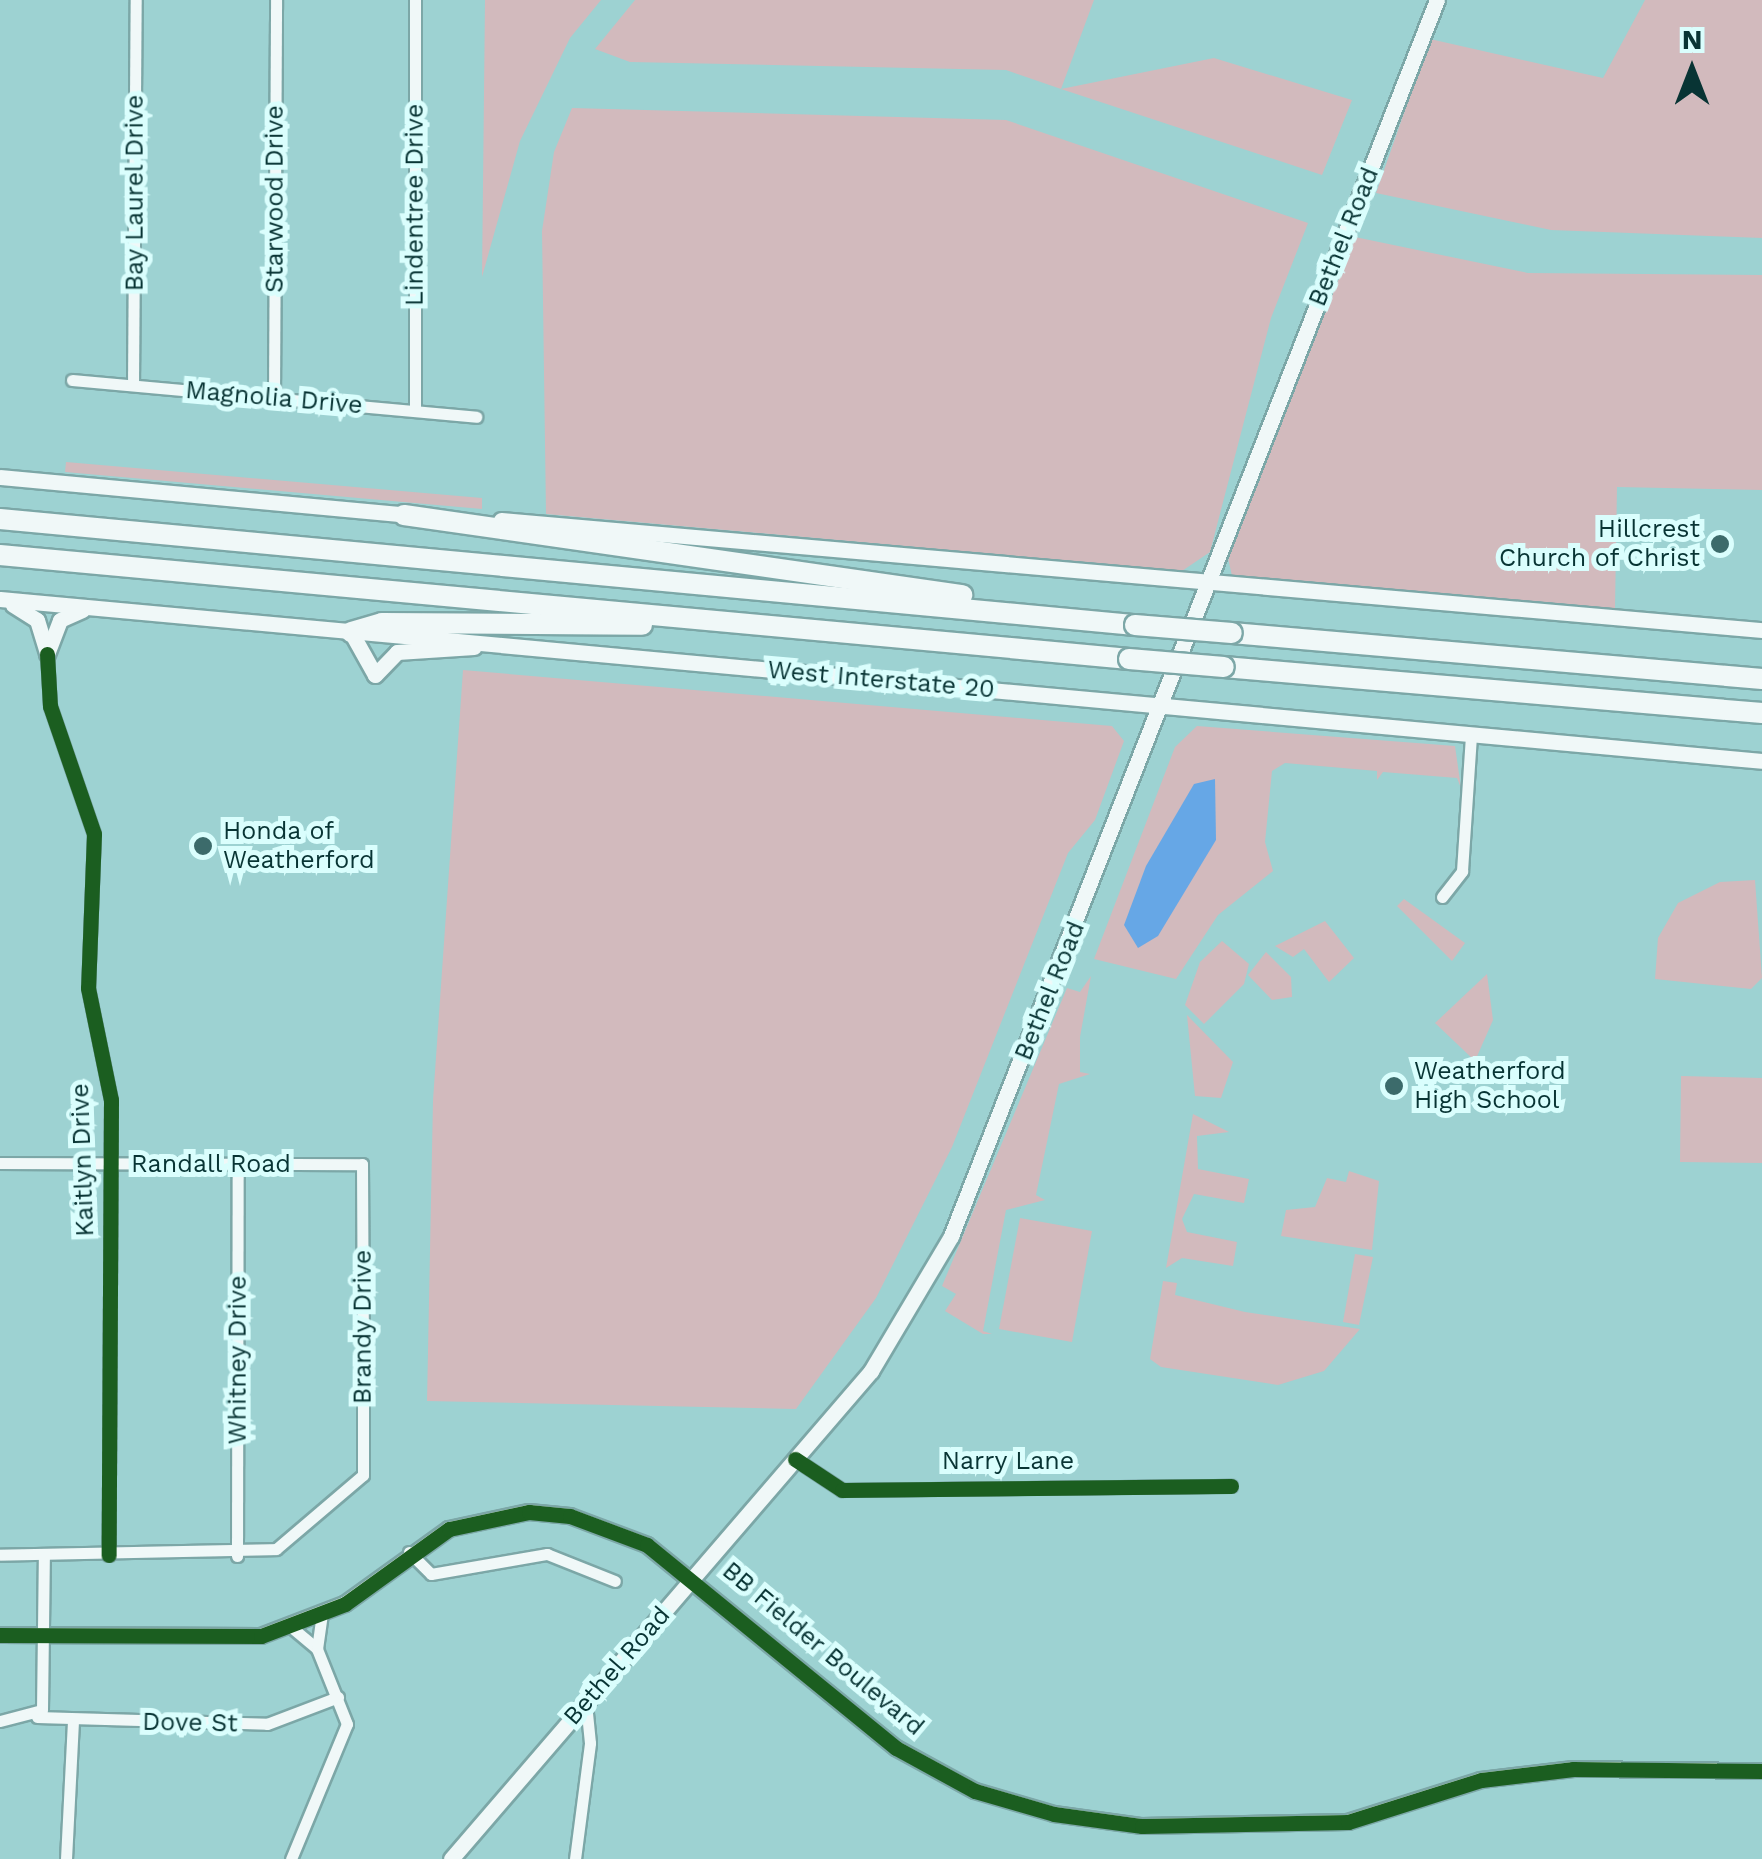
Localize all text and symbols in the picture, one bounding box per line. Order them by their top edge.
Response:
north arrow [1642,20,1742,120]
text: N [1682,23,1702,56]
street label: Bay Laurel Drive [120,94,150,292]
street label: Lindentree Drive [400,104,430,306]
street label: Starwood Drive [260,105,290,293]
street label: Bethel Road [1302,163,1386,311]
street label: Magnolia Drive [184,375,364,421]
place label: Hillcrest Church of Christ [1498,515,1700,574]
marker: Hillcrest Church of Christ [1709,533,1731,555]
street label: West Interstate 20 [766,655,996,705]
place label: Honda of Weatherford [223,817,375,876]
marker: Honda of Weatherford [192,835,214,857]
street label: Bethel Road [1008,917,1092,1065]
place label: Weatherford High School [1414,1057,1566,1116]
marker: Weatherford High School [1383,1075,1405,1097]
street label: Kaitlyn Drive [65,1083,101,1237]
street label: Randall Road [131,1149,291,1179]
street label: Brandy Drive [348,1249,378,1405]
street label: Whitney Drive [223,1275,253,1445]
street label: Narry Lane [941,1446,1075,1476]
street label: BB Fielder Boulevard [716,1556,930,1742]
street label: Bethel Road [557,1600,677,1732]
street label: Dove St [142,1707,238,1739]

